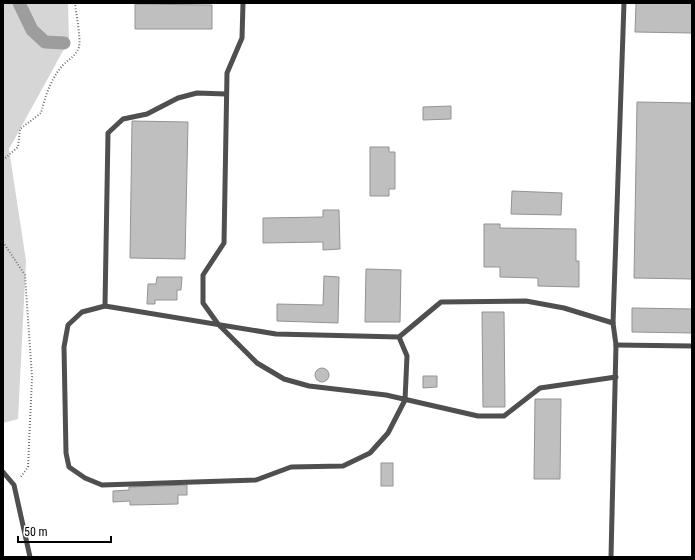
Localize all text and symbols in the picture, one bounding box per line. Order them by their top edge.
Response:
scale bar [18,518,111,544]
text: 50 m [24,525,48,539]

